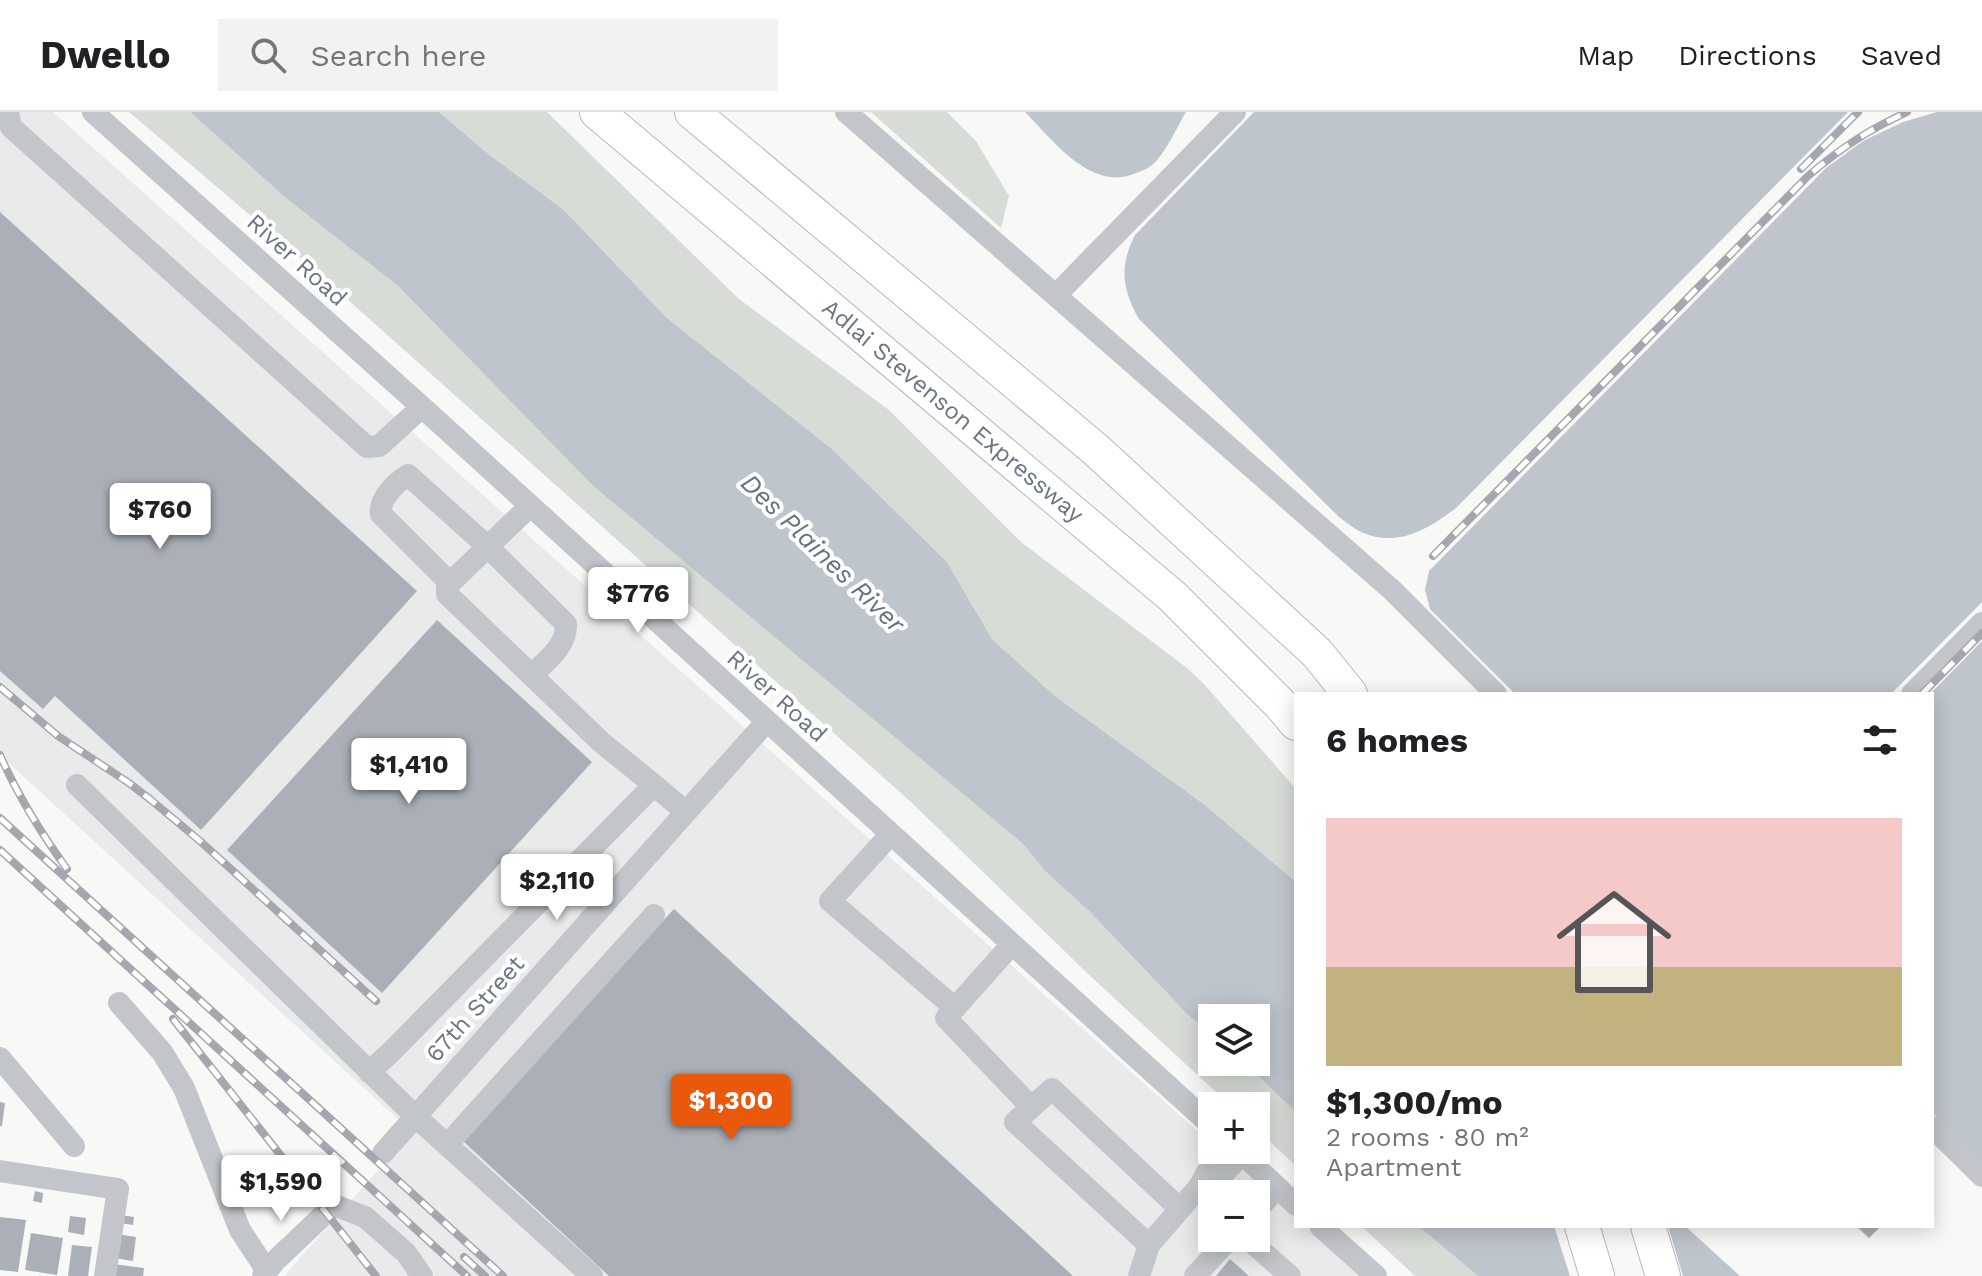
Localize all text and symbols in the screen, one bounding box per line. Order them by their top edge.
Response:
search box [218,19,778,91]
text: Dwello [40,33,170,77]
icon: search [246,33,290,77]
text: Search here [310,38,486,73]
text: Map [1577,39,1634,72]
text: Directions [1678,39,1817,72]
text: Saved [1861,39,1942,72]
street label: River Road [241,208,353,312]
street label: Adlai Stevenson Expressway [817,293,1090,529]
water label: Des Plaines River [735,467,912,639]
pin: $760 [113,483,207,551]
text: $760 [128,494,192,524]
pin: $776 [591,567,685,635]
text: $776 [606,578,670,608]
street label: River Road [721,644,833,748]
icon: filters [1858,718,1902,762]
text: 6 homes [1326,720,1468,760]
pin: $1,410 [344,738,474,806]
text: $1,410 [369,749,449,779]
pin: $2,110 [492,854,622,922]
text: $2,110 [519,865,595,895]
icon: home [1542,870,1686,1014]
street label: 67th Street [420,950,530,1068]
map controls [1198,1004,1270,1252]
button: layers [1198,1004,1270,1076]
pin: $1,300 [666,1074,796,1142]
text: $1,300/mo [1326,1082,1503,1122]
text: $1,300 [689,1085,773,1115]
button: + [1198,1092,1270,1164]
text: 2 rooms · 80 m² [1326,1122,1529,1152]
text: Apartment [1326,1152,1462,1182]
pin: $1,590 [216,1155,346,1223]
text: $1,590 [239,1166,323,1196]
button: − [1198,1180,1270,1252]

